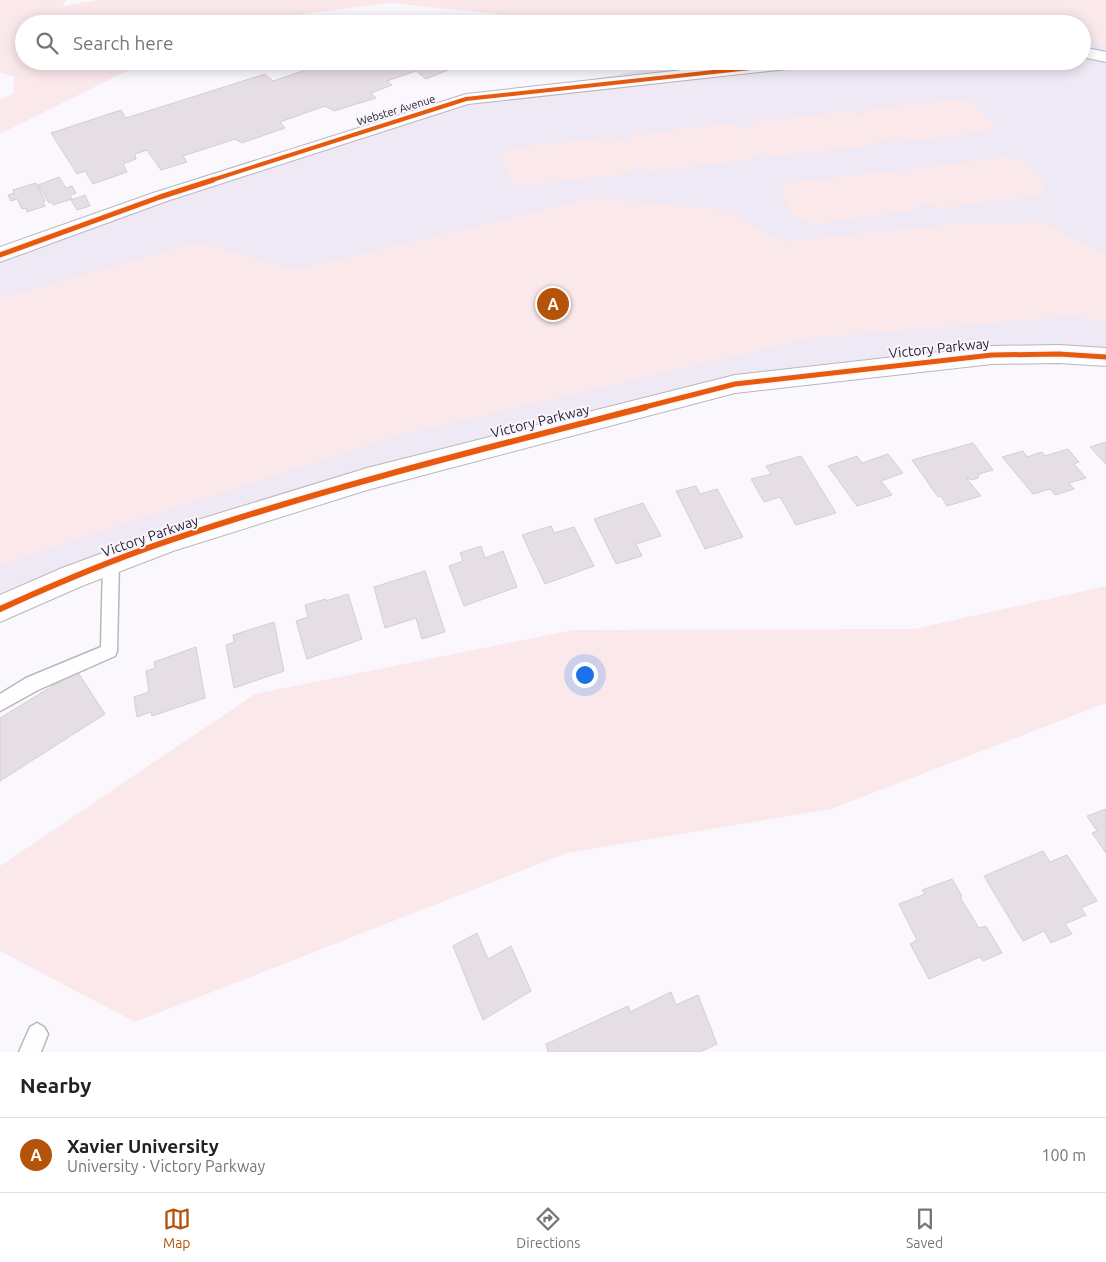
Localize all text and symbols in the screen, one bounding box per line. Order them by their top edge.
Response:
search box [15,15,1091,70]
icon: search [33,29,61,57]
text: Search here [73,32,173,54]
street label: Webster Avenue [355,92,437,128]
pin: A [537,285,569,323]
street label: Victory Parkway [888,335,990,361]
street label: Victory Parkway [489,401,591,441]
street label: Victory Parkway [100,512,201,560]
your location [572,662,598,688]
text: Nearby [20,1073,91,1097]
text: Xavier University [67,1135,219,1157]
text: A [30,1146,42,1164]
text: 100 m [1041,1146,1086,1164]
text: University · Victory Parkway [67,1157,265,1175]
tab: Map [163,1205,191,1251]
tab: Directions [516,1205,580,1251]
tab: Saved [906,1205,943,1251]

